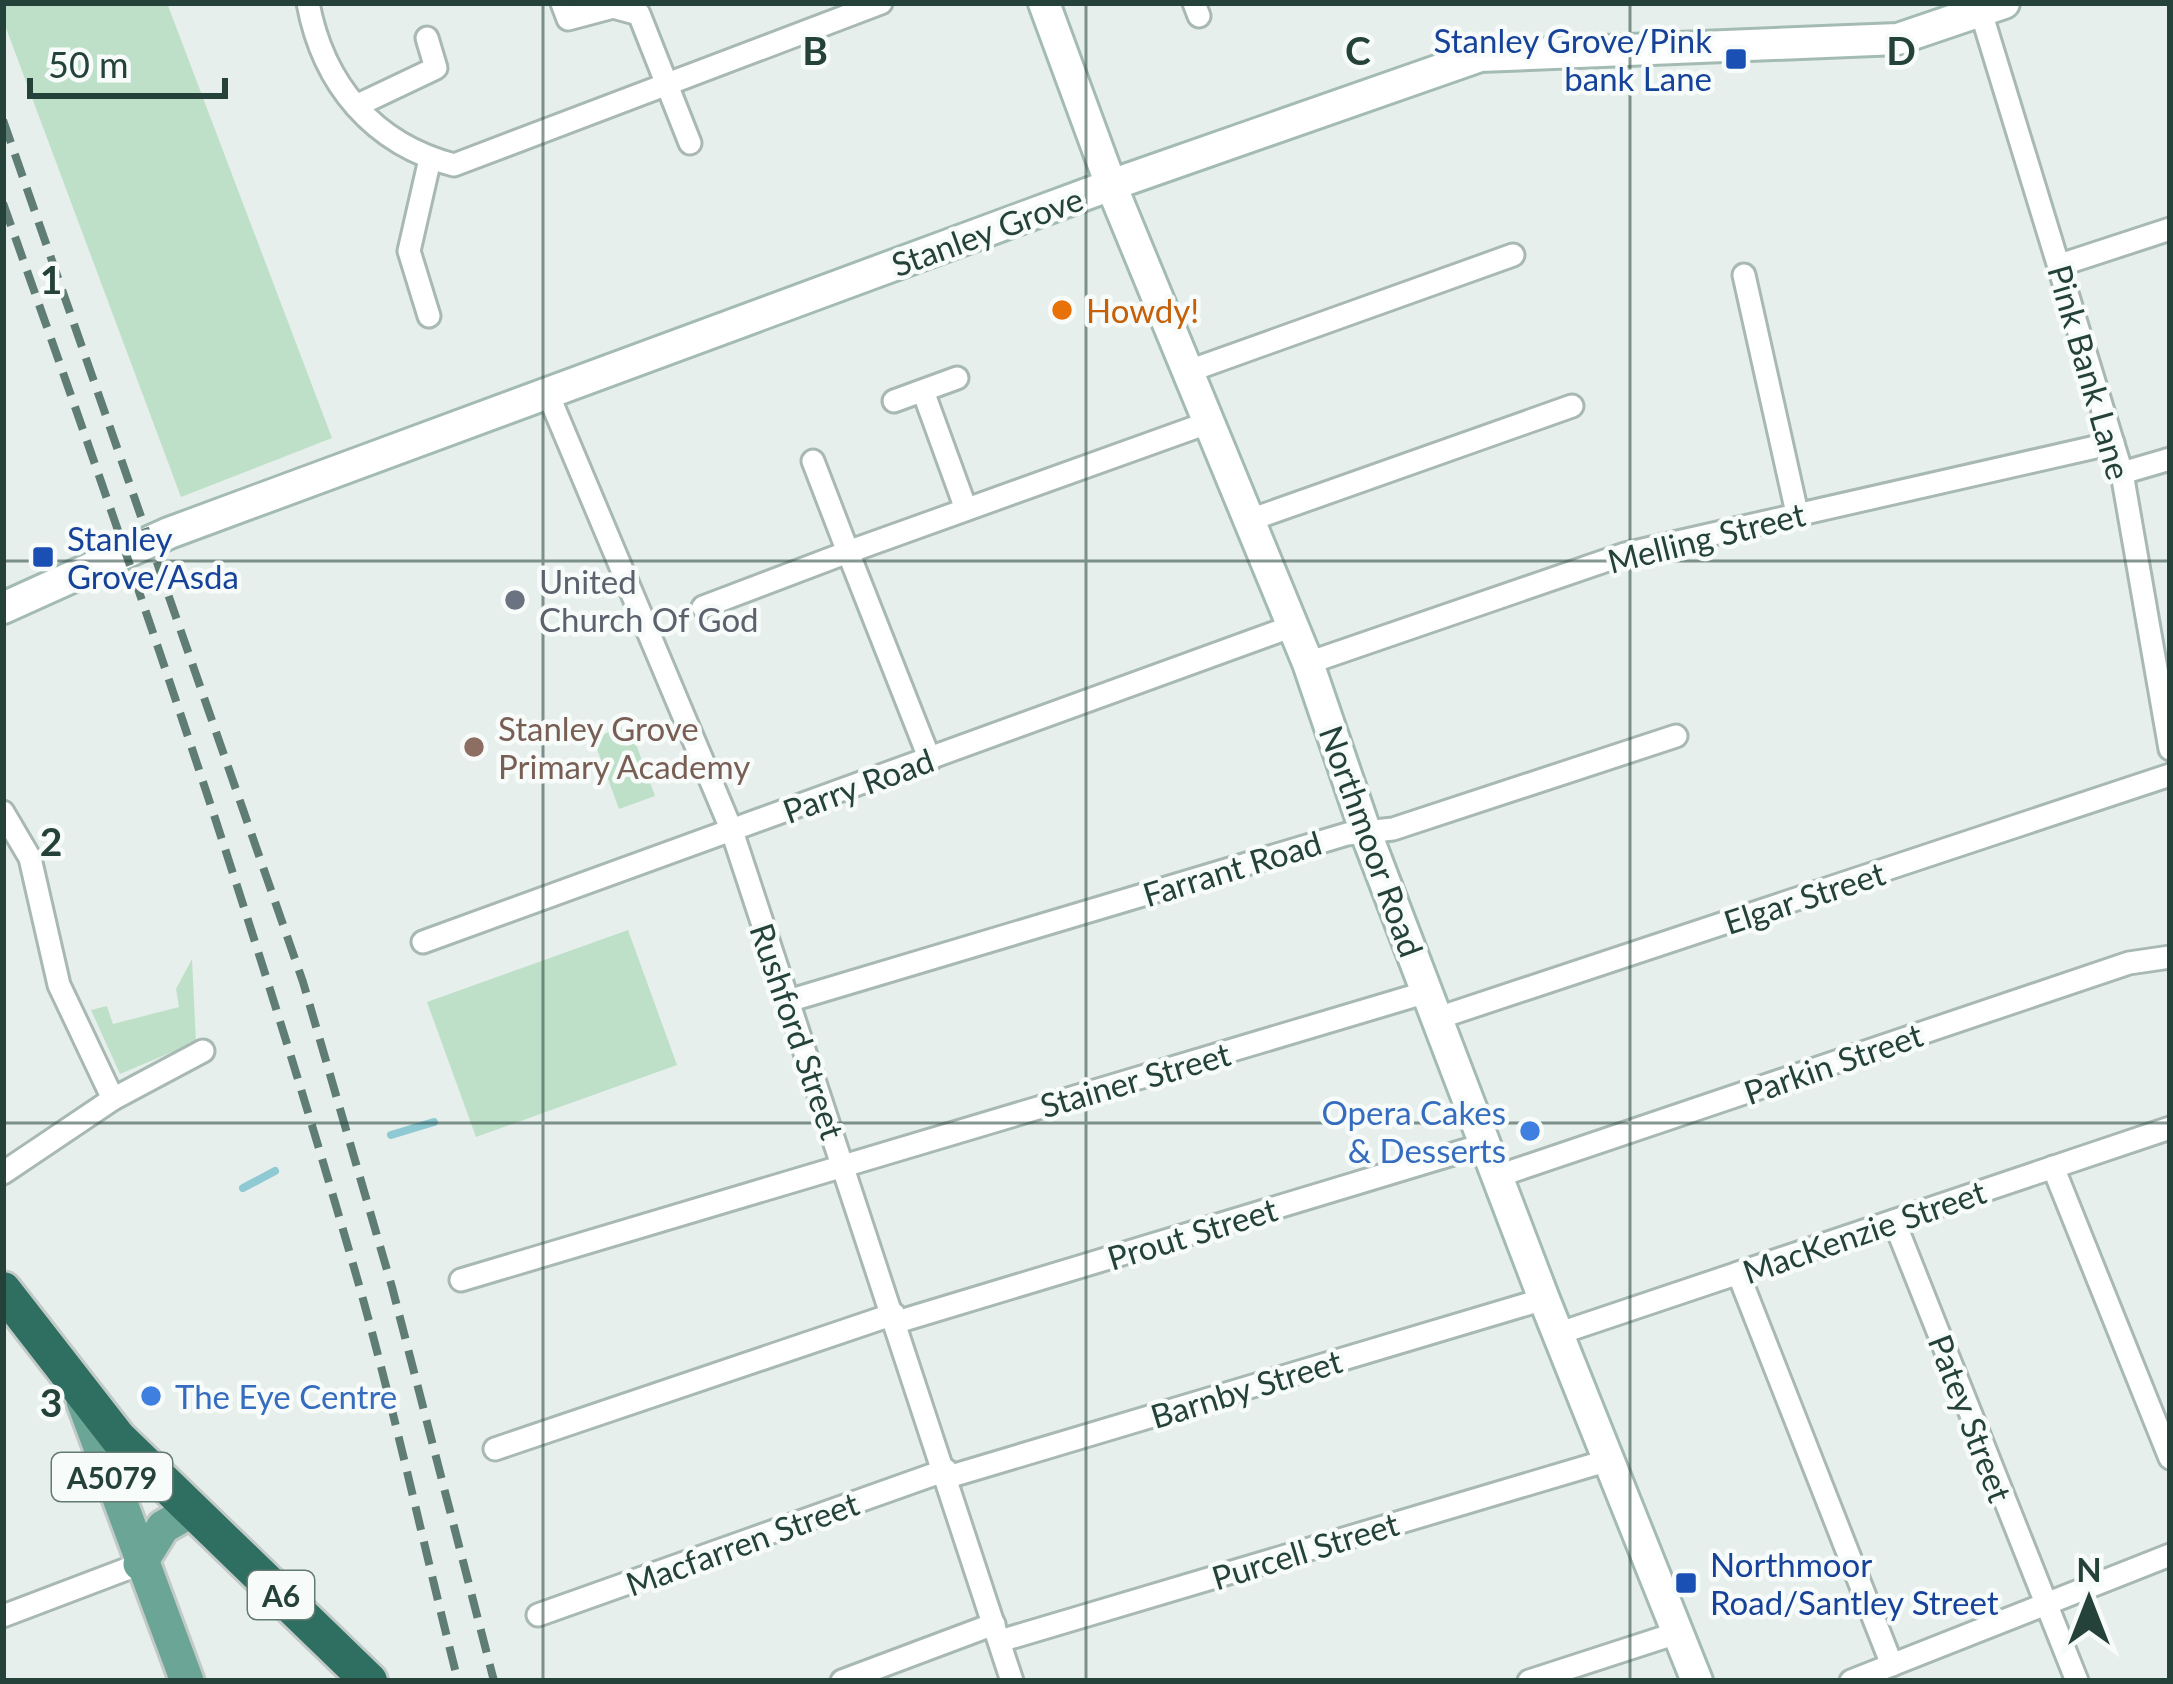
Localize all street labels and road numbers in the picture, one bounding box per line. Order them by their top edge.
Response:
street label: Stanley Grove [886,178,1088,284]
street label: Pink Bank Lane [2040,260,2140,484]
street label: Melling Street [1603,493,1809,581]
street label: Northmoor Road [1312,720,1432,962]
street label: Parry Road [777,739,939,831]
street label: Farrant Road [1138,822,1326,914]
street label: Elgar Street [1718,852,1890,942]
street label: Rushford Street [742,918,854,1144]
street label: Parkin Street [1738,1014,1928,1112]
street label: Stainer Street [1035,1033,1235,1125]
street label: MacKenzie Street [1737,1171,1991,1291]
street label: Prout Street [1102,1188,1282,1278]
street label: Patey Street [1921,1329,2021,1507]
street label: Barnby Street [1146,1340,1346,1436]
road number: A5079 [52,1453,172,1501]
street label: Macfarren Street [620,1482,864,1604]
street label: Purcell Street [1207,1503,1403,1597]
road number: A6 [248,1571,314,1619]

